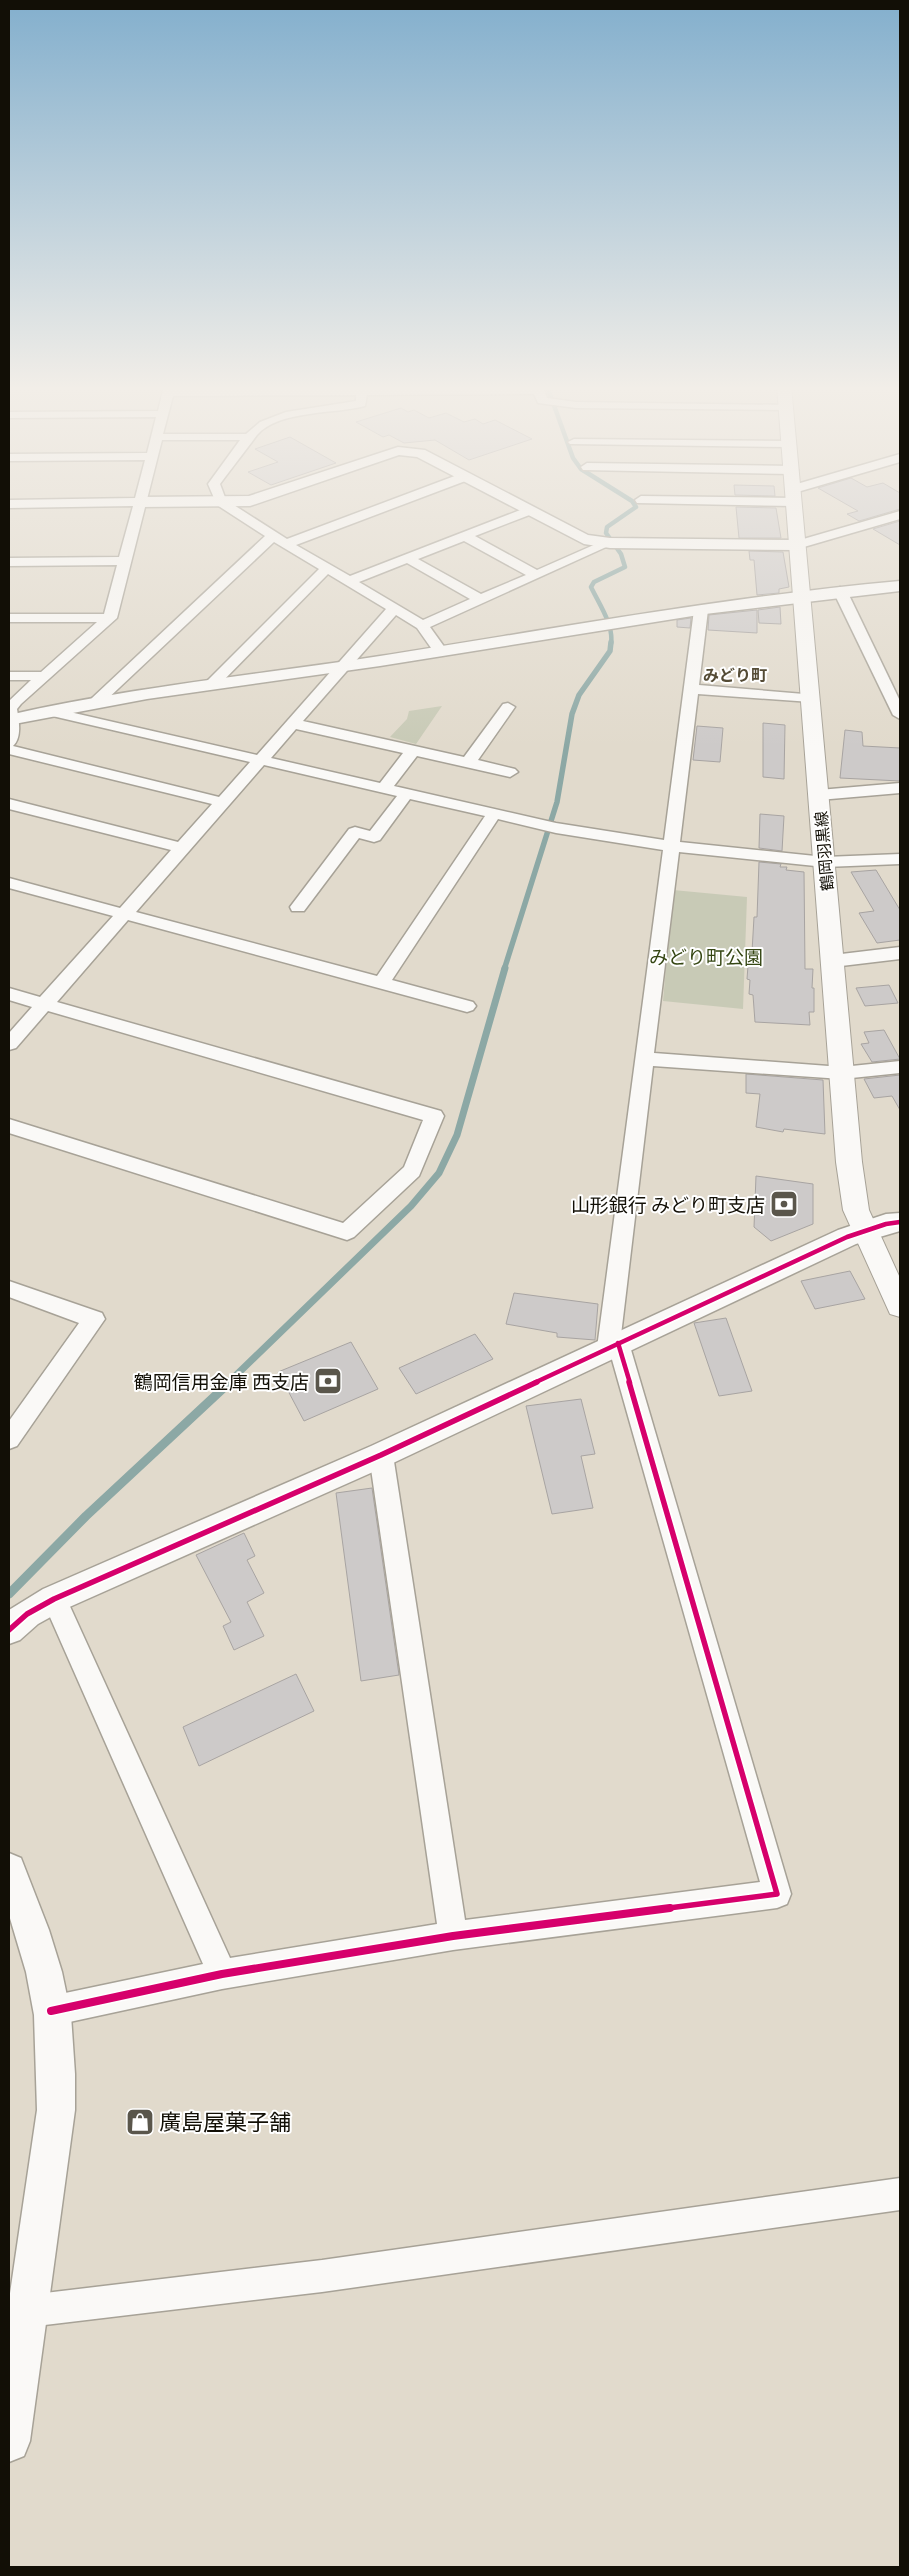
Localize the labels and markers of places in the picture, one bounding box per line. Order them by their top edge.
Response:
bank icon: 山形銀行 みどり町支店 [769,1189,799,1219]
place label: 山形銀行 みどり町支店 [571,1190,765,1219]
bank icon: 鶴岡信用金庫 西支店 [313,1366,343,1396]
place label: 鶴岡信用金庫 西支店 [134,1367,309,1396]
place label: 廣島屋菓子舗 [159,2105,291,2139]
shop icon: 廣島屋菓子舗 [125,2107,155,2137]

